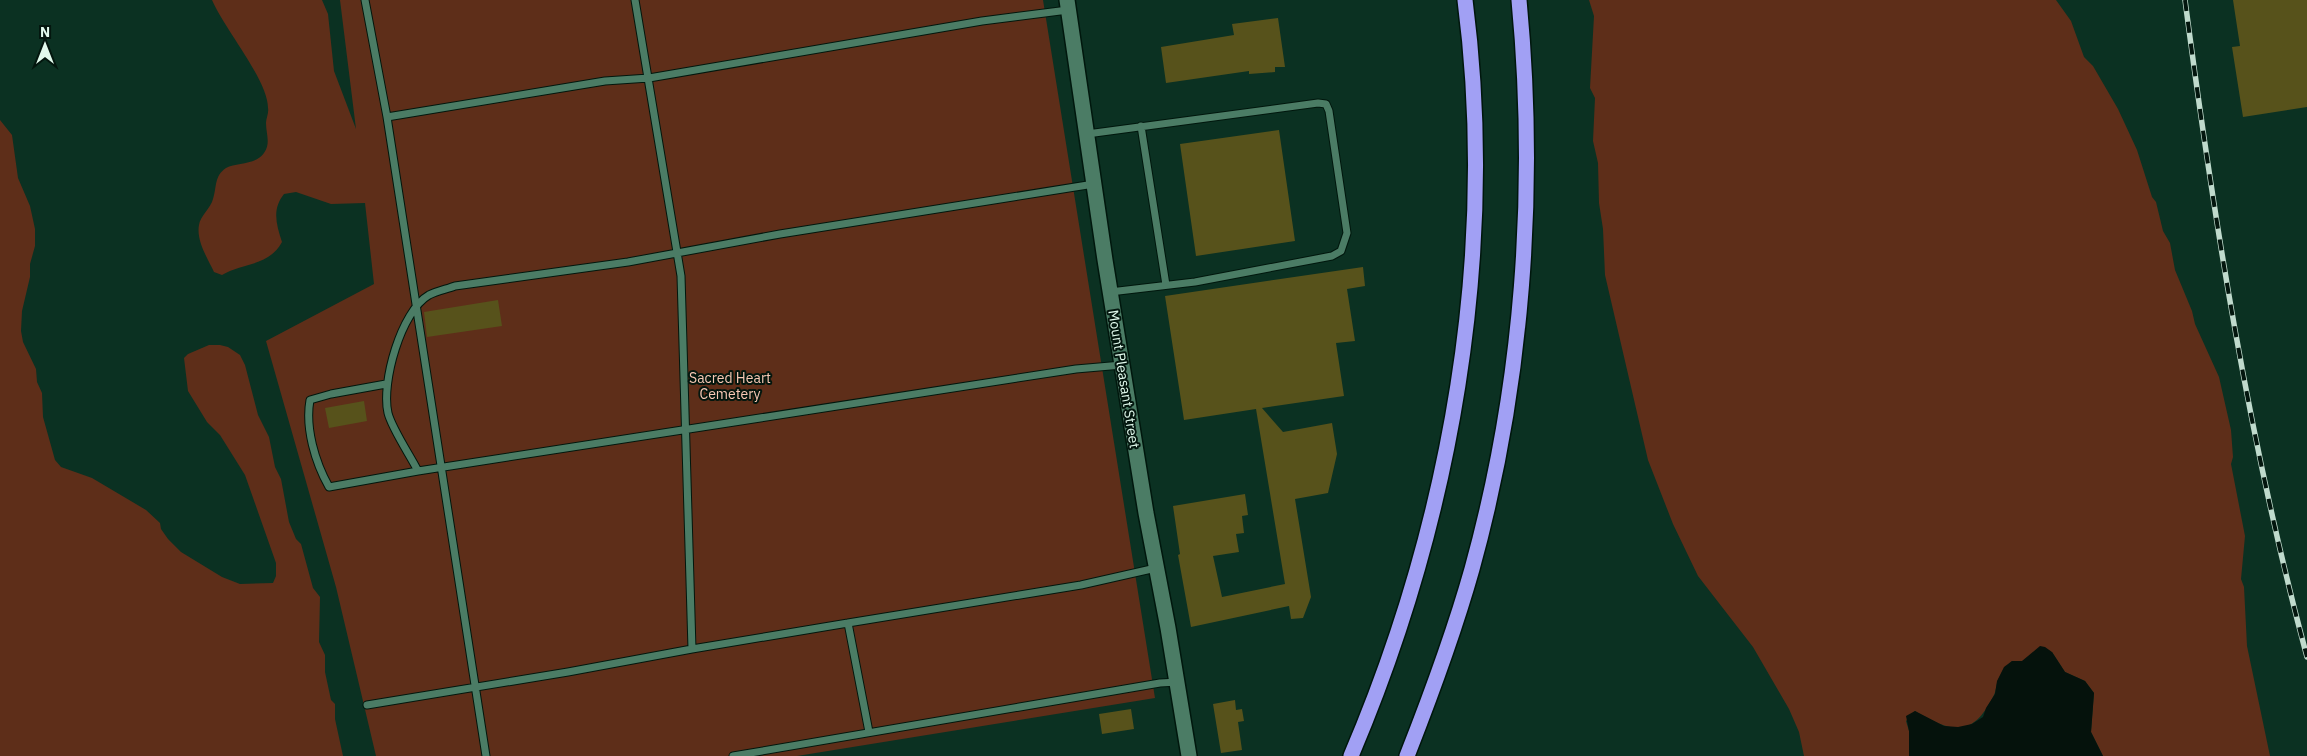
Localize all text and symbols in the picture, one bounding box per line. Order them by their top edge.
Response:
north arrow [20,20,70,70]
text: N [40,23,50,41]
street label: Mount Pleasant Street [1104,309,1144,449]
park label: Sacred Heart Cemetery [689,369,771,403]

